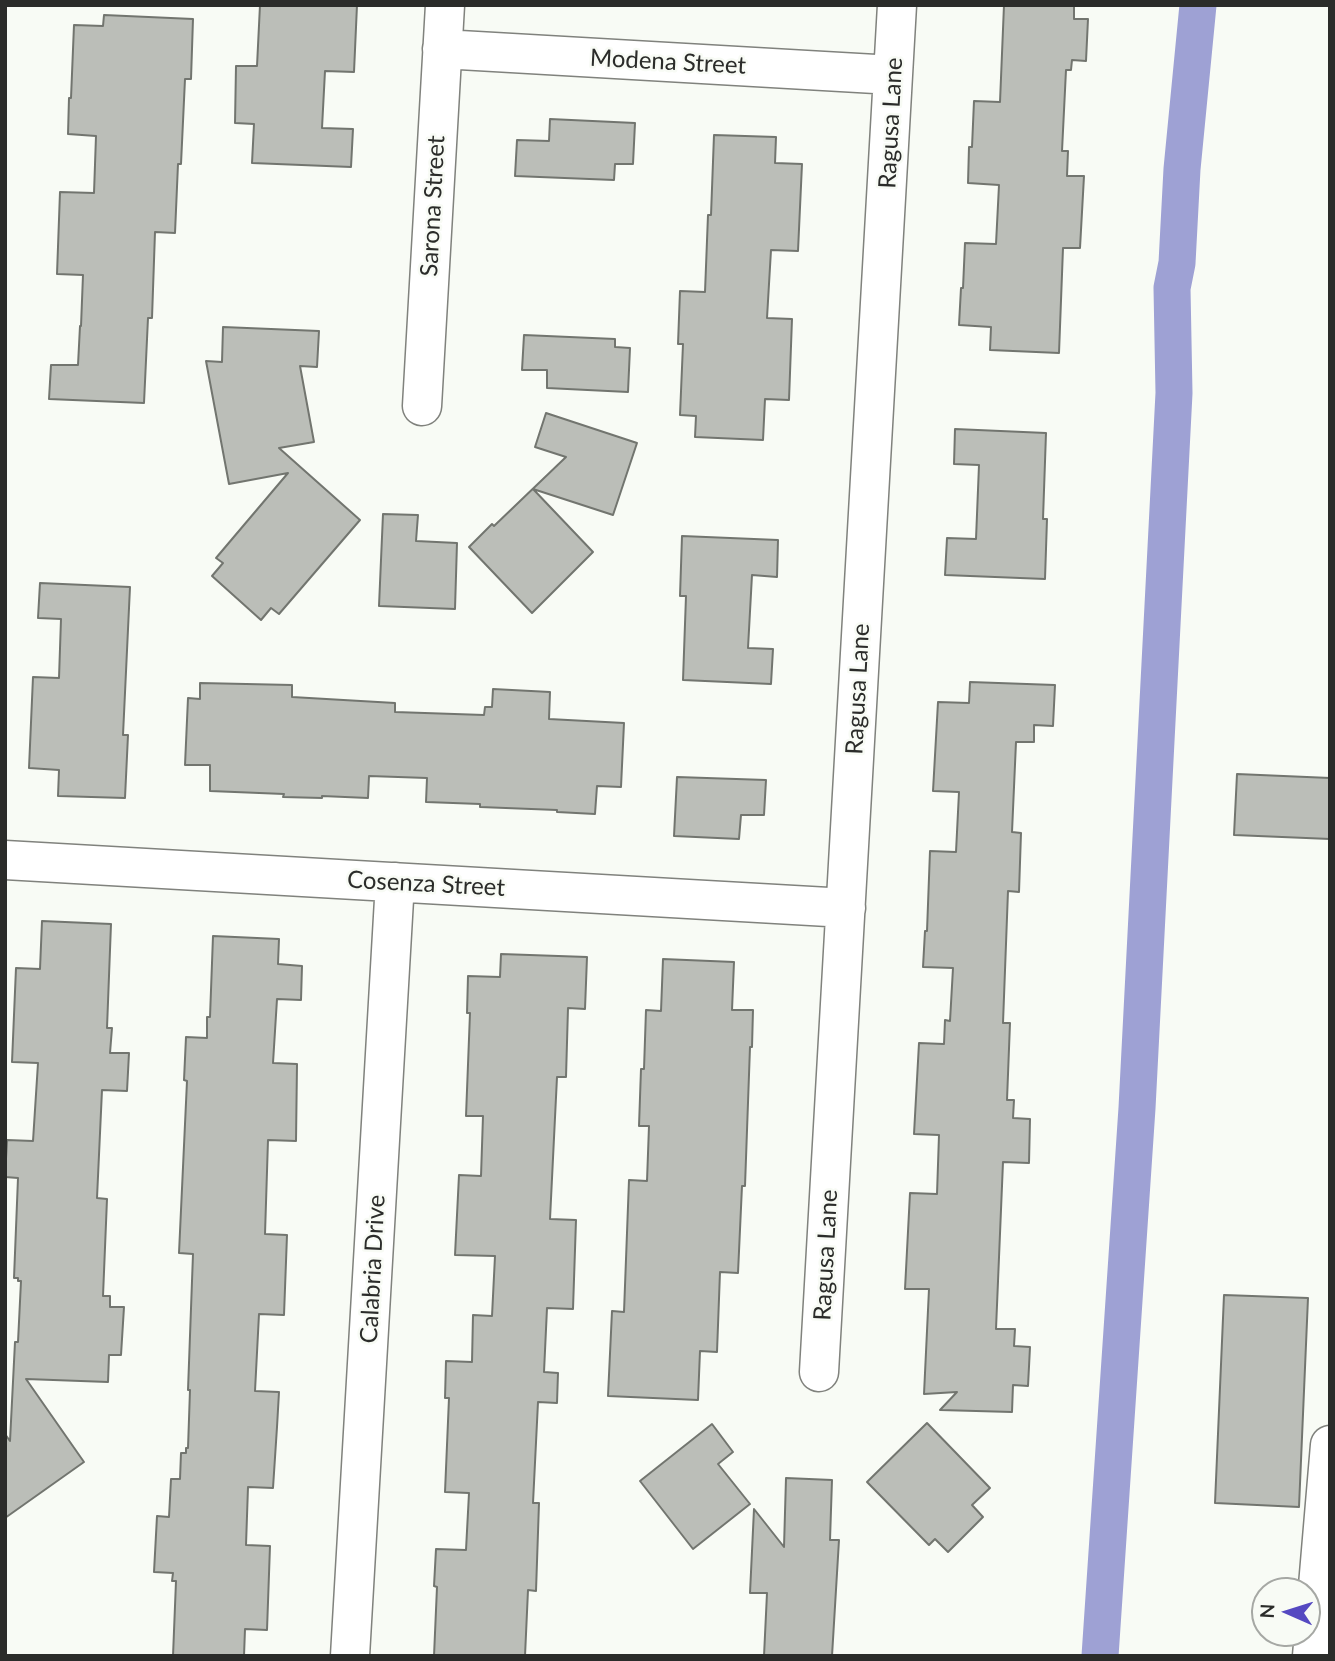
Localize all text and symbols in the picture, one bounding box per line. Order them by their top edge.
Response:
street label: Modena Street [589,44,747,80]
street label: Ragusa Lane [873,57,909,189]
street label: Sarona Street [415,135,451,277]
street label: Ragusa Lane [840,623,876,755]
street label: Cosenza Street [346,865,506,903]
street label: Ragusa Lane [808,1189,844,1321]
street label: Calabria Drive [355,1194,391,1344]
north arrow [1251,1577,1321,1647]
text: N [1255,1603,1278,1619]

